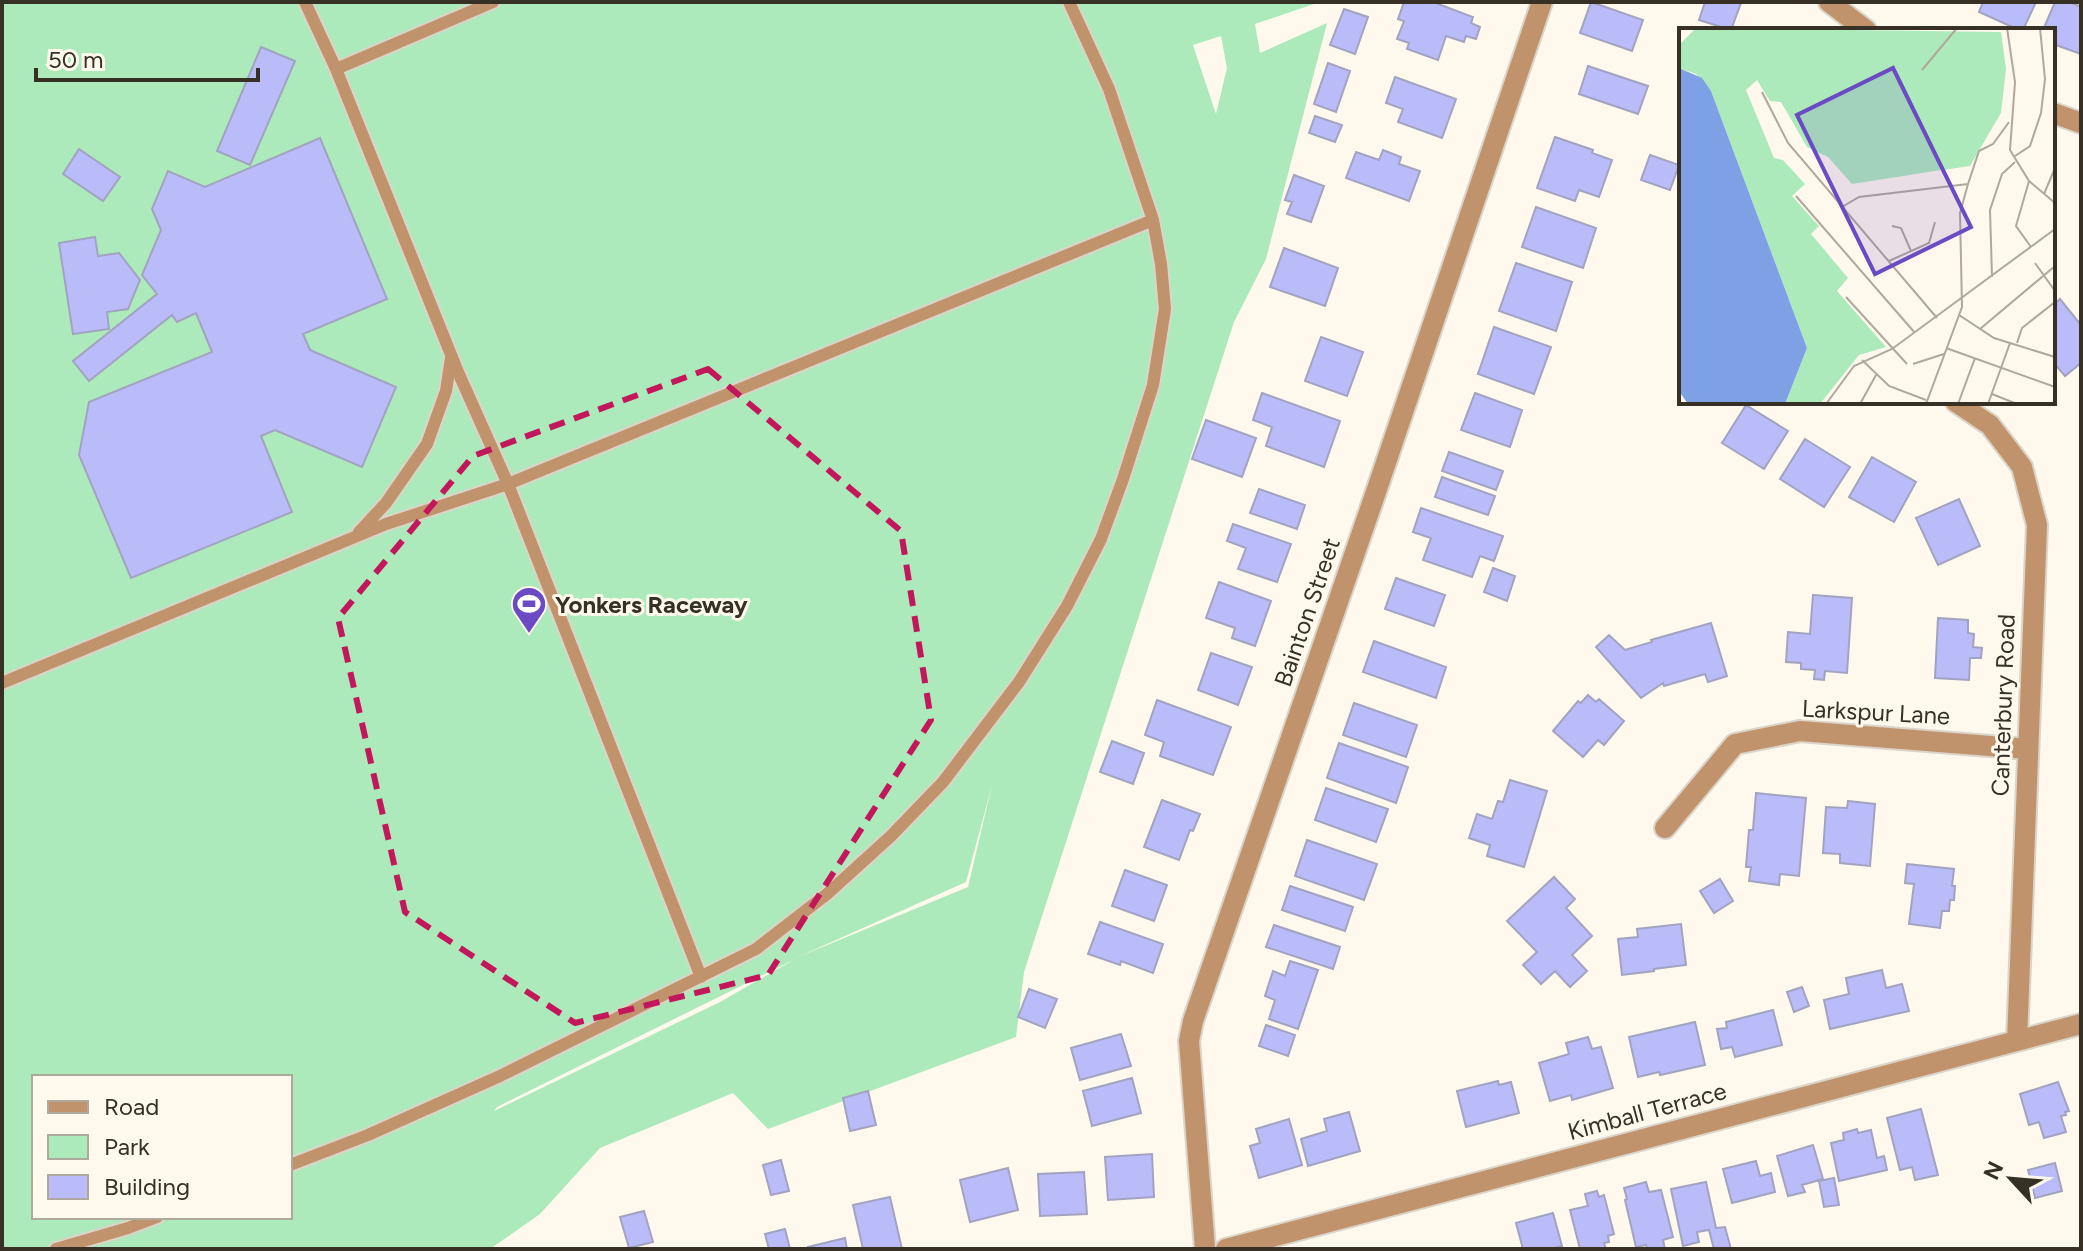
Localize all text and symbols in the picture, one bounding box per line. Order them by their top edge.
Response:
inset map [1679,28,2055,404]
scale bar [36,32,258,82]
text: 50 m [48,45,104,74]
street label: Bainton Street [1268,534,1346,690]
sports icon: Yonkers Raceway [510,585,548,635]
place label: Yonkers Raceway [555,590,748,619]
street label: Canterbury Road [1985,613,2021,797]
street label: Larkspur Lane [1801,694,1951,730]
legend [32,1075,292,1219]
street label: Kimball Terrace [1565,1076,1729,1146]
text: Road [104,1092,159,1121]
text: Park [104,1132,150,1161]
north arrow [1971,1139,2051,1219]
text: N [1978,1157,2009,1184]
text: Building [104,1172,190,1201]

